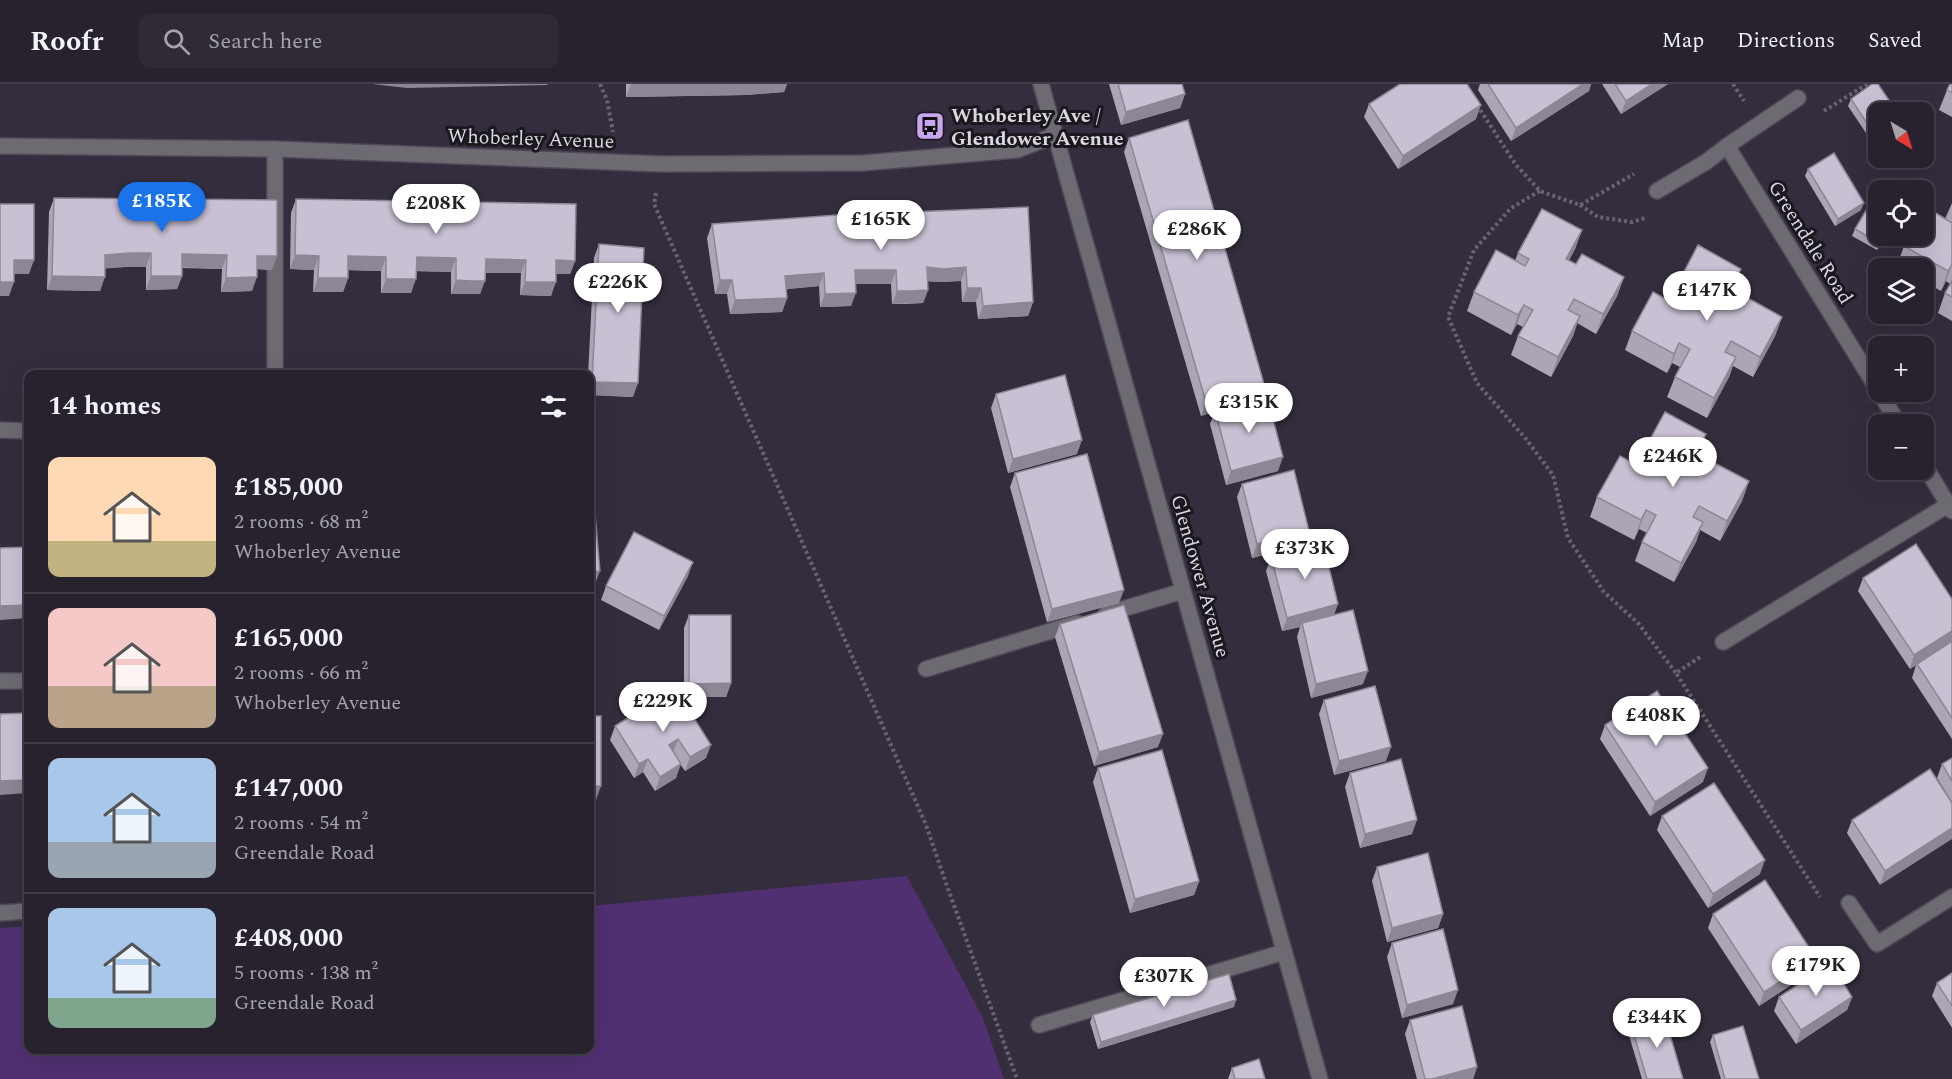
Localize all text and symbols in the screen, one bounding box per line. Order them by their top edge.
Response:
search box [139,14,559,68]
text: Roofr [30,20,103,63]
icon: search [160,25,193,58]
text: Search here [208,25,322,58]
text: Map [1662,25,1704,57]
text: Directions [1737,25,1835,57]
text: Saved [1868,25,1922,57]
place label: Whoberley Ave / Glendower Avenue [951,101,1124,154]
north arrow [1868,102,1934,168]
map controls [1868,102,1934,480]
bus stop icon: Whoberley Ave / Glendower Avenue [914,110,946,142]
street label: Whoberley Avenue [447,121,615,157]
street label: Greendale Road [1760,175,1860,310]
button: locate [1868,180,1934,246]
pin: £185K [120,182,204,233]
pin: £208K [394,184,478,235]
text: £185K [132,186,192,216]
text: £208K [406,188,466,218]
pin: £165K [839,200,923,251]
text: £165K [851,204,911,234]
pin: £286K [1155,210,1239,261]
text: £286K [1167,214,1227,244]
button: layers [1868,258,1934,324]
pin: £226K [576,263,660,314]
text: £226K [588,267,648,297]
pin: £147K [1665,271,1749,322]
text: £147K [1677,275,1737,305]
button: + [1868,336,1934,402]
pin: £315K [1207,383,1291,434]
text: 14 homes [48,386,162,426]
text: £315K [1219,387,1279,417]
icon: filters [537,390,570,423]
button: − [1868,414,1934,480]
pin: £246K [1631,437,1715,488]
text: £246K [1643,441,1703,471]
text: £185,000 [234,467,343,507]
icon: home [96,481,168,553]
street label: Glendower Avenue [1162,491,1238,661]
text: 2 rooms · 68 m² [234,507,368,537]
pin: £373K [1263,529,1347,580]
text: £373K [1275,533,1335,563]
text: Whoberley Avenue [234,537,401,567]
text: £165,000 [234,618,343,658]
icon: home [96,632,168,704]
text: 2 rooms · 66 m² [234,658,368,688]
pin: £229K [621,682,705,733]
text: £229K [633,686,693,716]
text: Whoberley Avenue [234,688,401,718]
pin: £408K [1614,696,1698,747]
text: £408K [1626,700,1686,730]
text: £147,000 [234,768,343,808]
icon: home [96,782,168,854]
text: 2 rooms · 54 m² [234,808,368,838]
text: Greendale Road [234,838,375,868]
text: £408,000 [234,918,343,958]
icon: home [96,932,168,1004]
pin: £179K [1774,946,1858,997]
text: £179K [1786,950,1846,980]
pin: £307K [1122,957,1206,1008]
text: 5 rooms · 138 m² [234,958,378,988]
text: £307K [1134,961,1194,991]
text: Greendale Road [234,988,375,1018]
pin: £344K [1615,998,1699,1049]
text: £344K [1627,1002,1687,1032]

